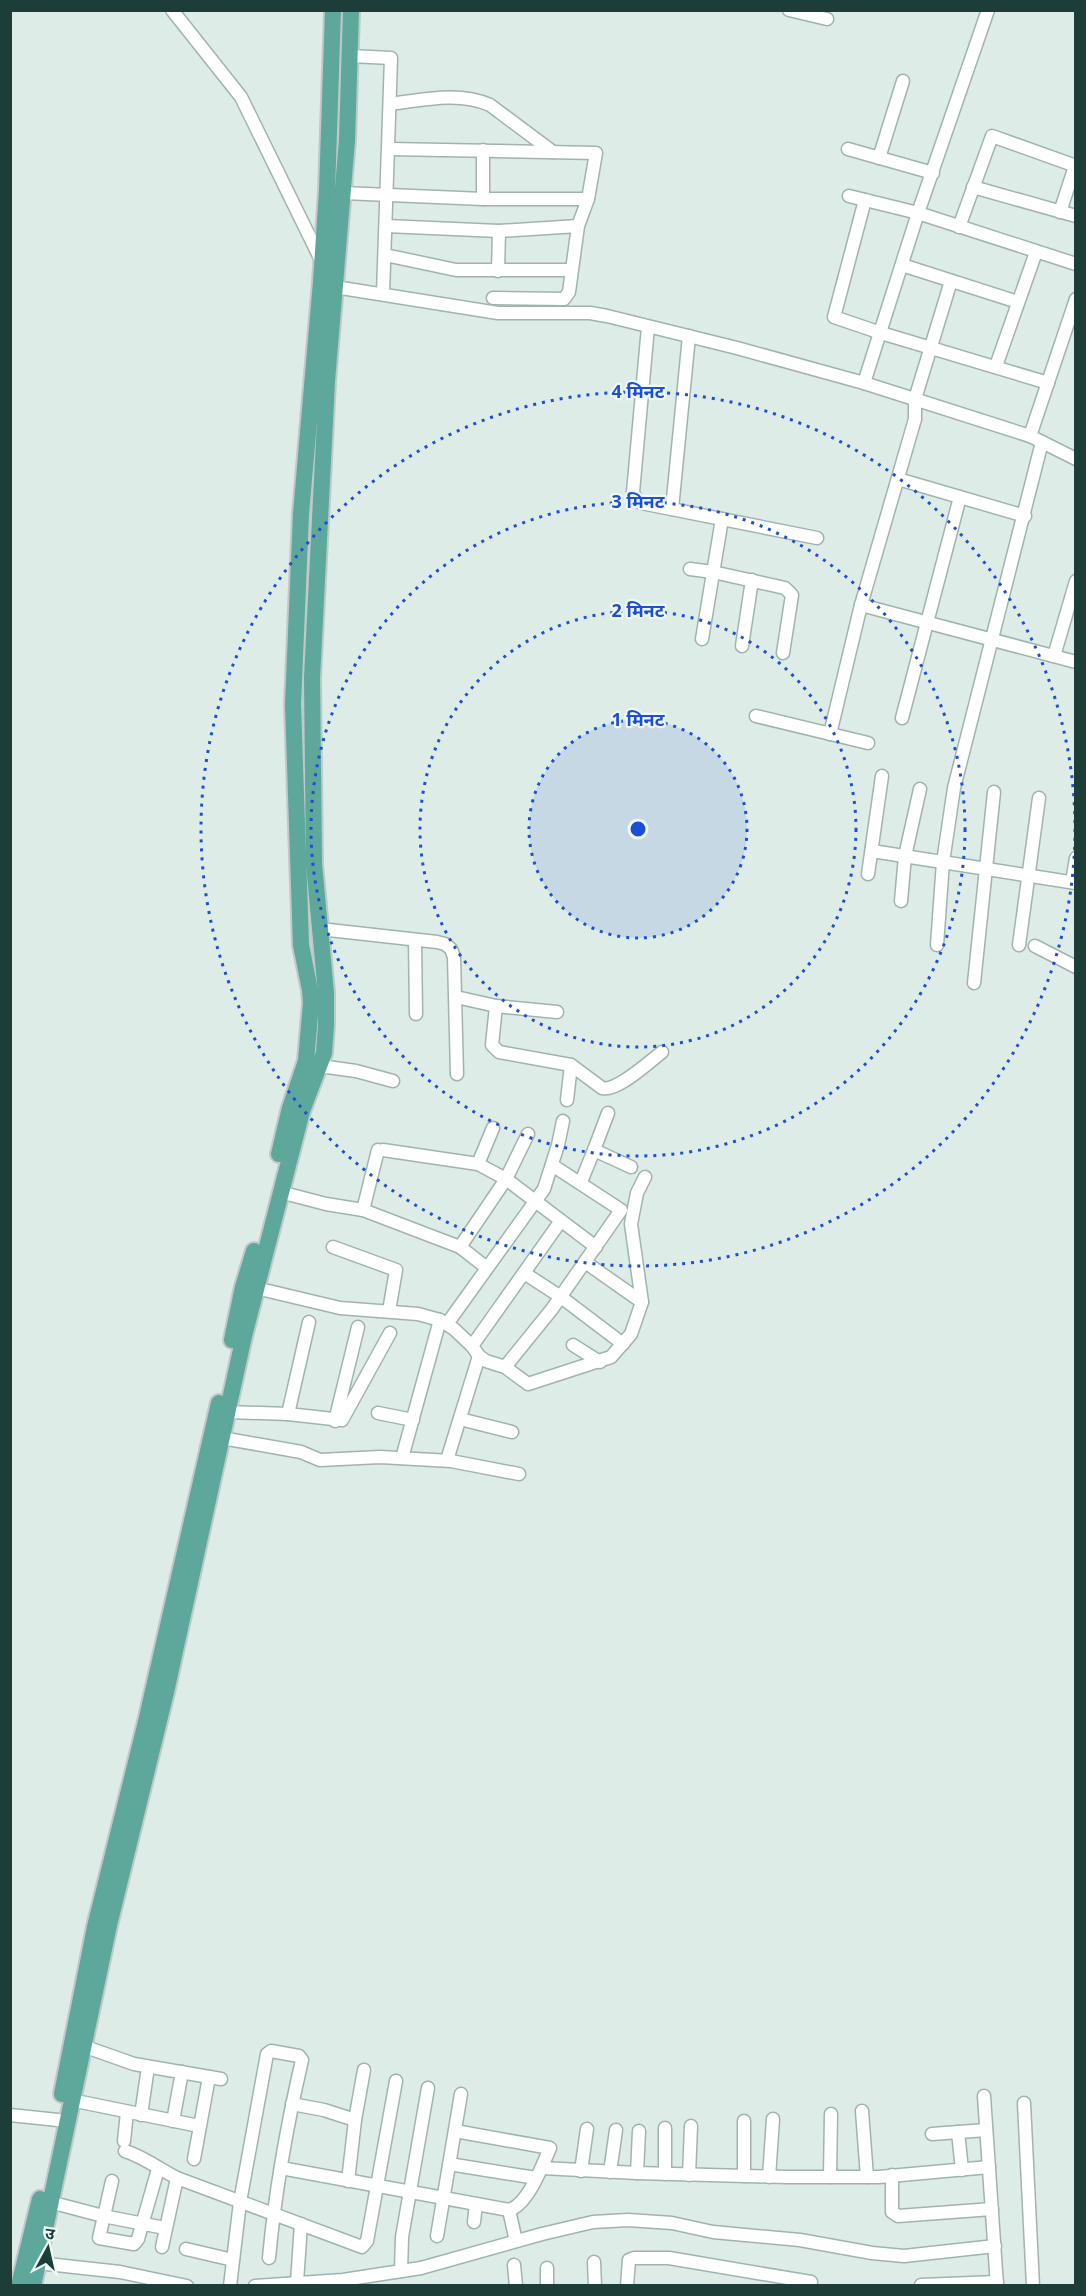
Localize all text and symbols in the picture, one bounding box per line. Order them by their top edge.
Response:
text: 4 मिनट [612,379,665,403]
text: 3 मिनट [612,489,665,513]
text: 2 मिनट [612,598,665,622]
text: 1 मिनट [612,707,665,731]
centre of rings [628,819,648,839]
north arrow [18,2218,78,2278]
text: उ [44,2222,57,2245]

